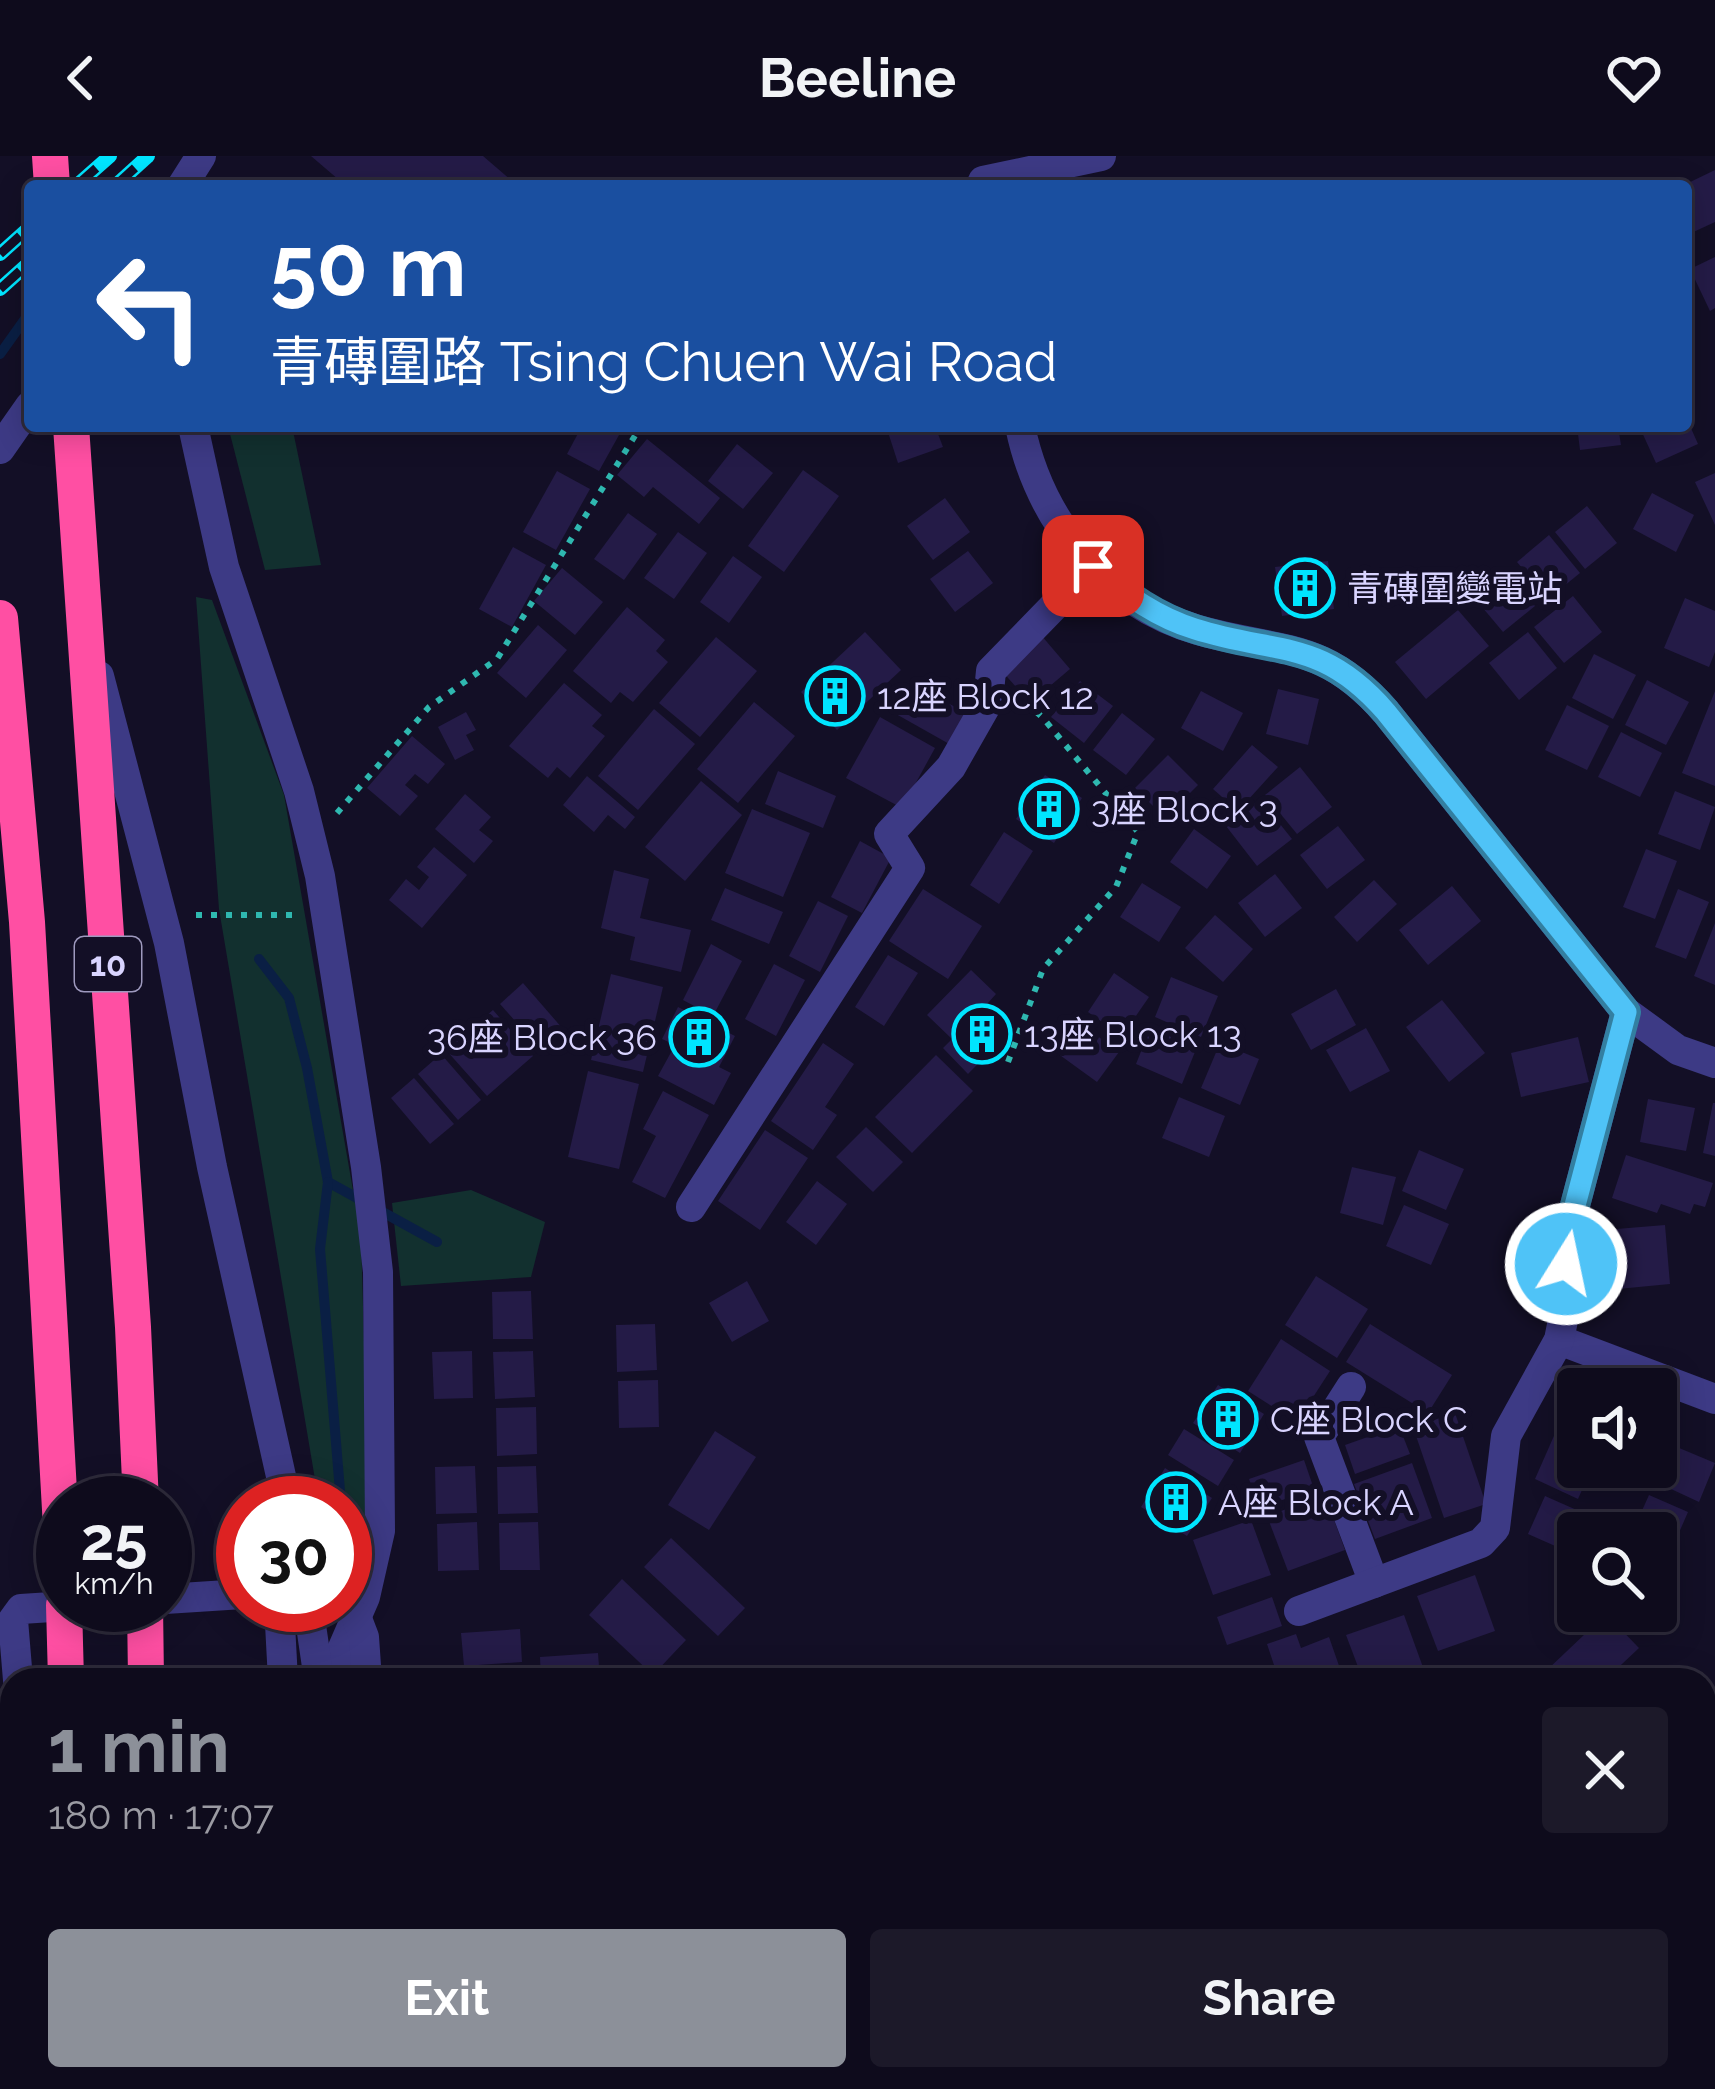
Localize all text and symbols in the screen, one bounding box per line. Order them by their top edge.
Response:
icon: back [48,45,114,111]
icon: heart [1601,45,1667,111]
text: Beeline [759,46,956,110]
text: 50 m [270,217,466,316]
icon: left [72,228,228,384]
text: 青磚圍路 Tsing Chuen Wai Road [270,330,1057,394]
pin [1042,515,1144,617]
icon: arrive [1060,533,1126,599]
building icon: 青磚圍變電站 [1274,557,1336,619]
place label: 青磚圍變電站 [1347,567,1563,609]
building icon: 12座 Block 12 [804,665,866,727]
place label: 12座 Block 12 [877,675,1094,717]
building icon: 3座 Block 3 [1018,778,1080,840]
place label: 3座 Block 3 [1091,788,1278,830]
road number: 10 [75,937,141,991]
building icon: 13座 Block 13 [951,1003,1013,1065]
building icon: 36座 Block 36 [668,1006,730,1068]
place label: 13座 Block 13 [1024,1013,1242,1055]
place label: 36座 Block 36 [427,1016,657,1058]
position arrow [1503,1201,1629,1327]
map controls [1557,1368,1677,1632]
button: sound [1557,1368,1677,1488]
building icon: C座 Block C [1197,1388,1259,1450]
place label: C座 Block C [1270,1398,1468,1440]
building icon: A座 Block A [1145,1471,1207,1533]
speed limit sign: 30 [216,1476,372,1632]
place label: A座 Block A [1218,1481,1414,1523]
text: 25 [80,1504,148,1574]
button: search [1557,1512,1677,1632]
text: km/h [74,1566,154,1601]
text: 1 min [48,1704,230,1789]
button: close [1542,1707,1668,1833]
text: 180 m · 17:07 [48,1792,274,1838]
button: Exit [48,1929,846,2067]
button: Share [870,1929,1668,2067]

